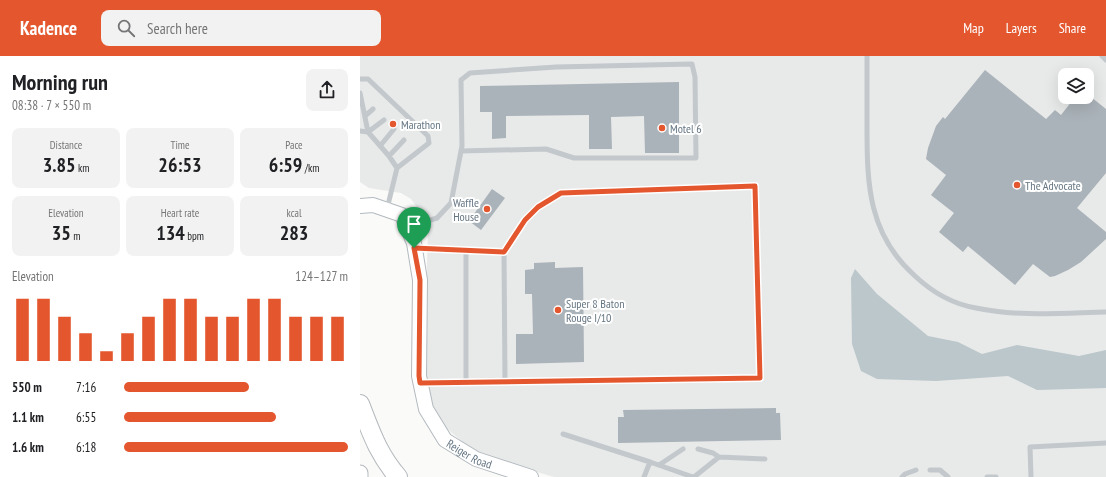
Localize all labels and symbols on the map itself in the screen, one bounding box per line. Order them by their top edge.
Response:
place label: Marathon [401,117,441,132]
marker: Marathon [388,119,398,129]
place label: Motel 6 [670,121,702,136]
marker: Motel 6 [657,123,667,133]
place label: The Advocate [1025,178,1081,193]
marker: The Advocate [1012,180,1022,190]
place label: Waffle House [453,195,479,224]
marker: Waffle House [482,204,492,214]
pin [397,207,431,248]
place label: Super 8 Baton Rouge I/10 [566,296,624,325]
marker: Super 8 Baton Rouge I/10 [553,305,563,315]
street label: Reiger Road [444,435,494,471]

